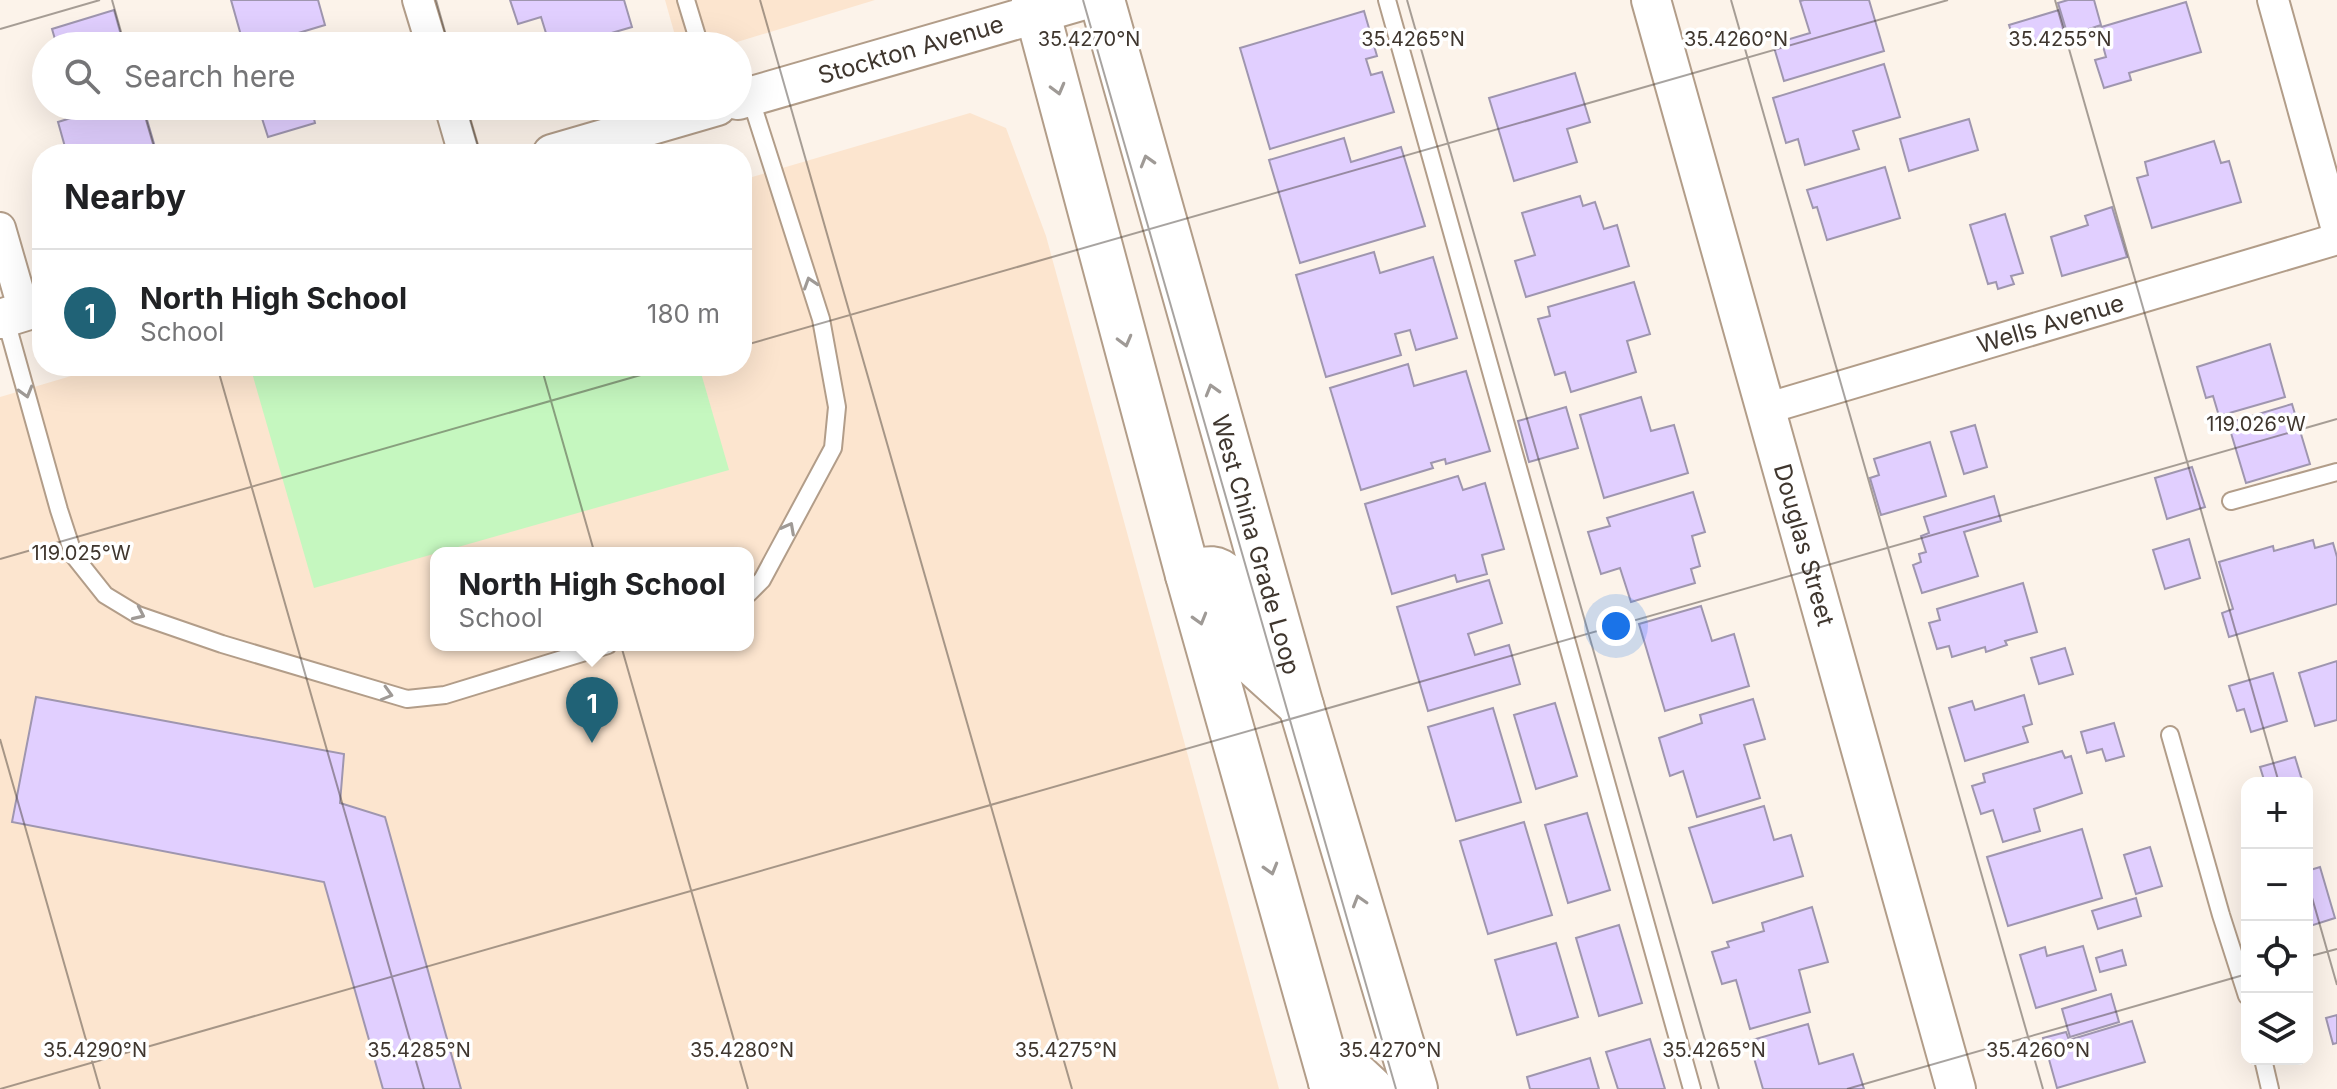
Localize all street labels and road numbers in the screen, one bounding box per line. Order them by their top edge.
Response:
street label: Stockton Avenue [815,9,1007,90]
street label: Wells Avenue [1974,288,2127,359]
street label: West China Grade Loop [1206,411,1306,678]
street label: Douglas Street [1768,461,1841,629]

